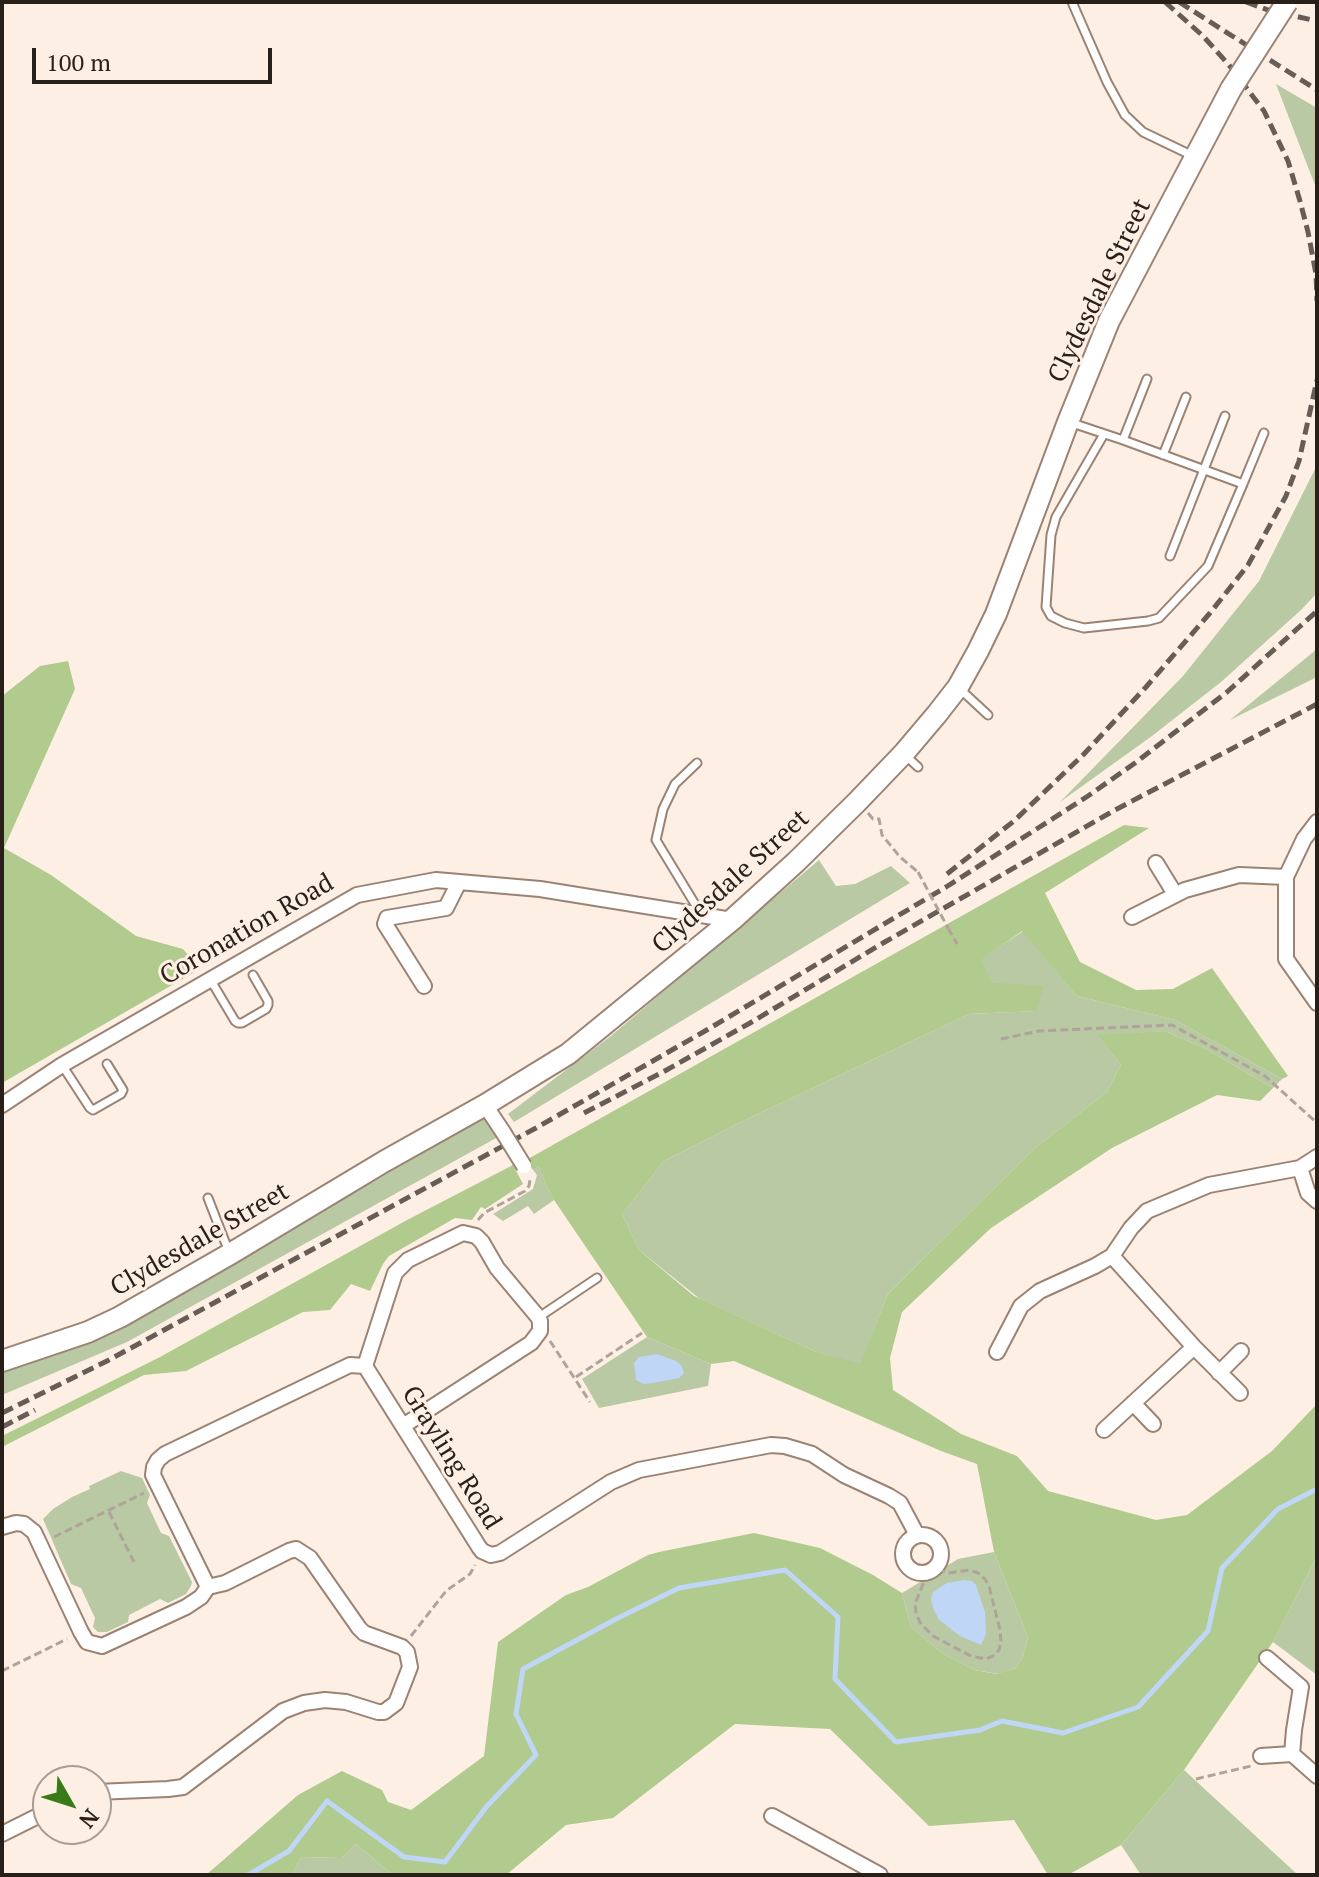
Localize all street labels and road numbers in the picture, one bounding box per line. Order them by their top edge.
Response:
street label: Clydesdale Street [1042,194,1158,388]
street label: Clydesdale Street [646,803,816,961]
street label: Coronation Road [155,868,339,992]
street label: Clydesdale Street [105,1176,295,1304]
street label: Grayling Road [395,1381,507,1535]

